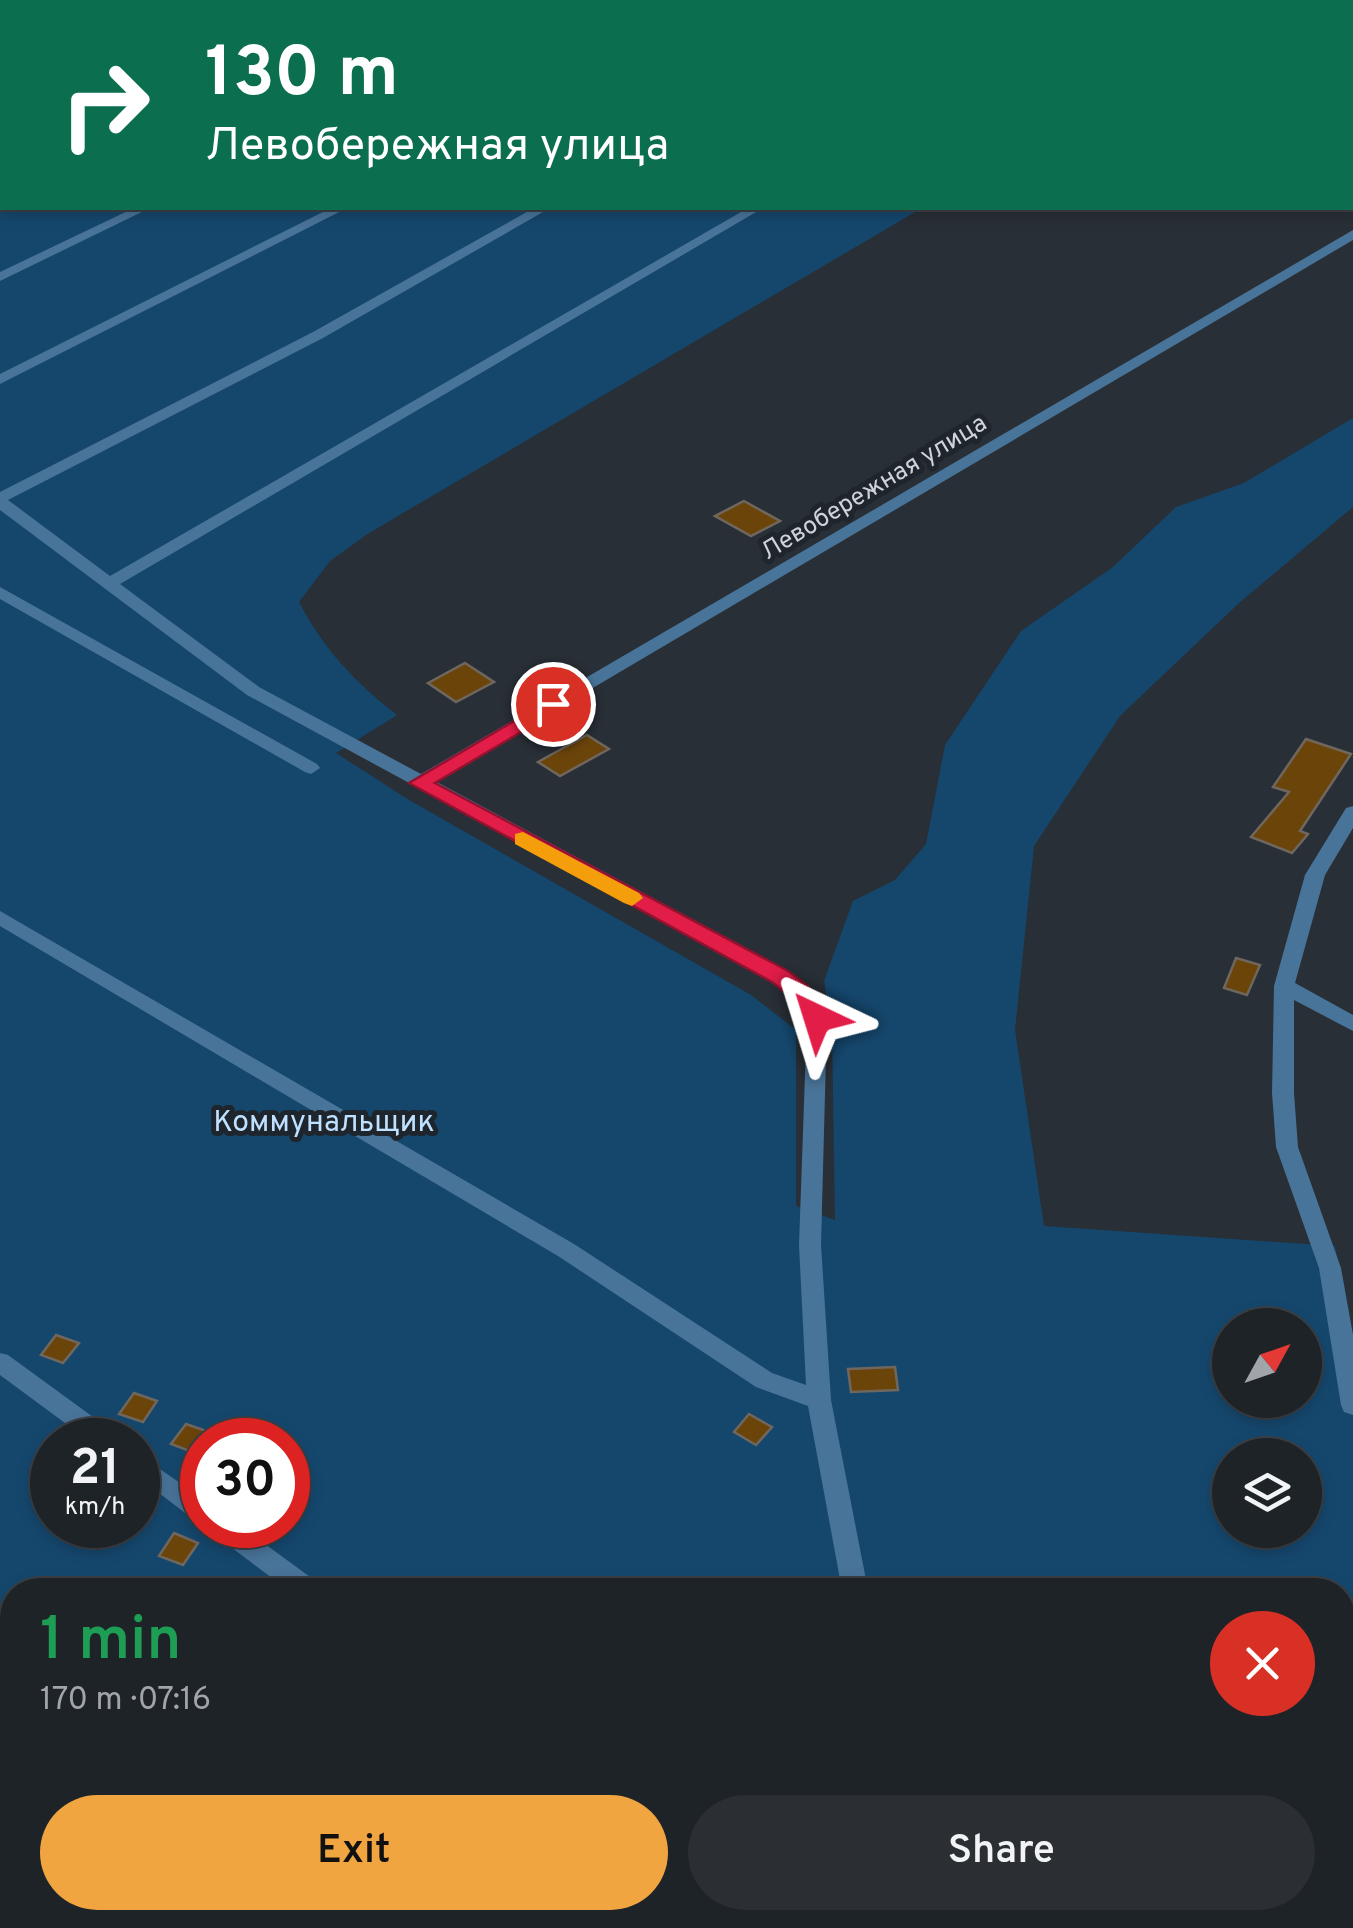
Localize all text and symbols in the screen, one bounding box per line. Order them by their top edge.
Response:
text: 130 m [205,32,399,121]
icon: right [40,40,170,170]
text: Левобережная улица [205,119,669,176]
street label: Левобережная улица [756,408,993,569]
pin [511,662,596,747]
icon: arrive [526,677,581,732]
position arrow [765,966,869,1070]
park label: Коммунальщик [213,1105,435,1142]
north arrow [1212,1308,1322,1418]
map controls [1212,1308,1322,1548]
speed limit sign: 30 [180,1418,310,1548]
button: layers [1212,1438,1322,1548]
text: 21 [70,1439,120,1502]
text: km/h [65,1492,125,1524]
text: 1 min [40,1605,181,1681]
button: close [1210,1611,1315,1716]
text: 170 m · 07:16 [40,1681,211,1721]
button: Exit [40,1795,668,1910]
button: Share [688,1795,1315,1910]

